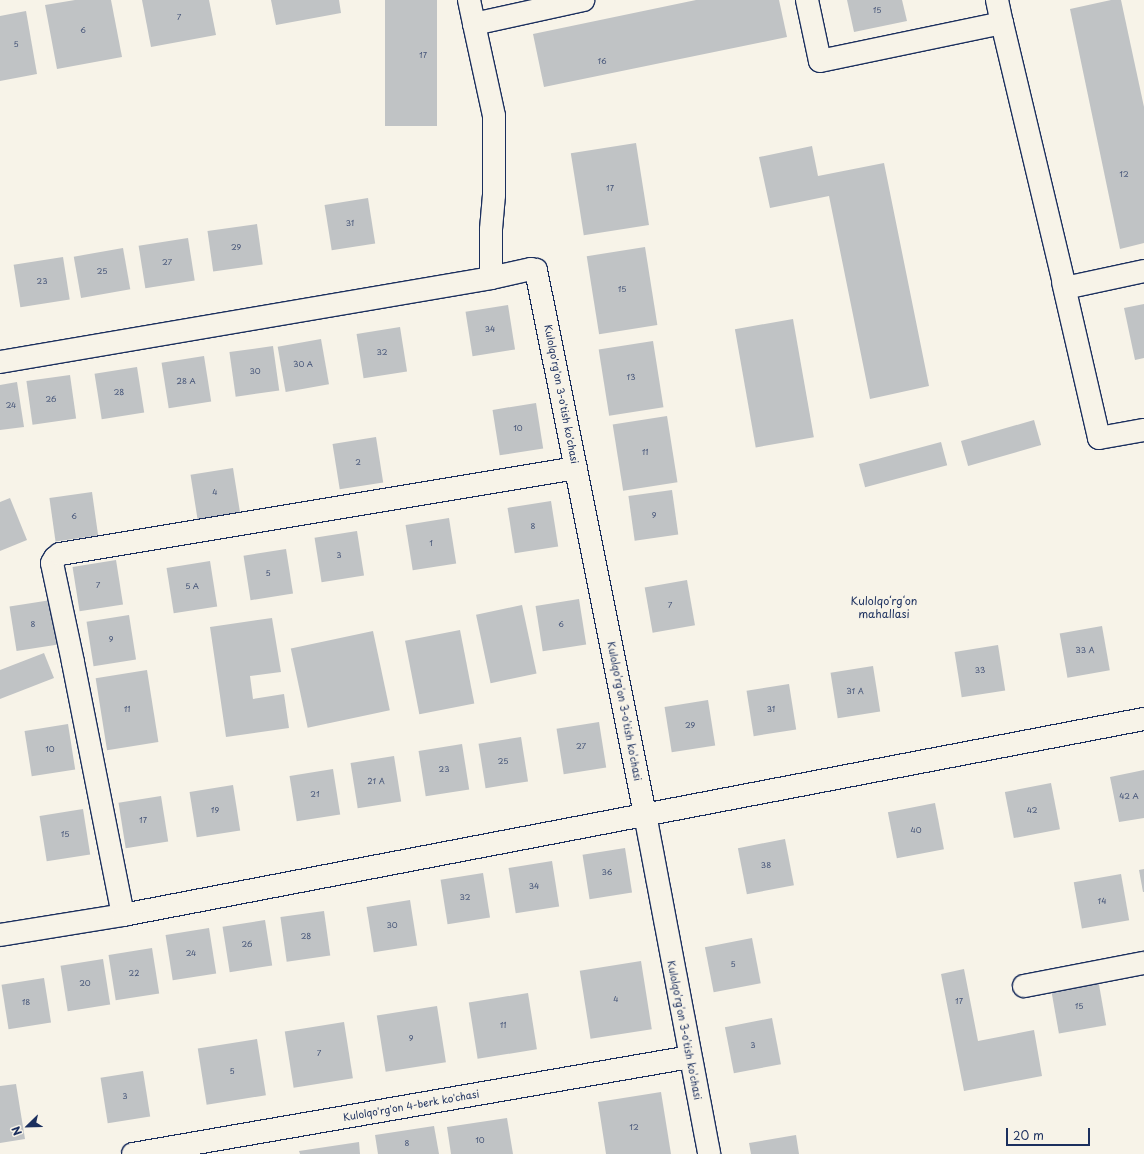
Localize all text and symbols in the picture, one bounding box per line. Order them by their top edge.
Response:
house number: 15 [873,6,881,16]
house number: 7 [177,13,181,23]
house number: 6 [80,26,86,36]
house number: 5 [13,40,19,50]
house number: 17 [419,51,427,61]
house number: 16 [597,57,607,67]
house number: 12 [1119,170,1129,180]
house number: 17 [606,184,614,194]
house number: 31 [346,219,354,229]
house number: 29 [231,243,241,253]
house number: 27 [162,258,172,268]
house number: 25 [97,267,107,277]
house number: 23 [37,277,47,287]
house number: 15 [618,285,626,295]
street label: Kulolqo'rg'on 3-o'tish ko'chasi [543,323,581,465]
house number: 34 [485,325,495,335]
house number: 32 [377,348,387,358]
house number: 30 A [293,360,313,370]
house number: 30 [249,367,261,377]
house number: 13 [627,373,635,383]
house number: 28 A [176,377,196,387]
house number: 28 [114,388,124,398]
house number: 26 [46,395,56,405]
house number: 24 [6,401,16,411]
house number: 10 [513,424,523,434]
house number: 11 [642,448,648,458]
house number: 2 [355,458,361,468]
house number: 4 [212,488,218,498]
house number: 9 [652,511,656,521]
house number: 6 [71,512,77,522]
house number: 8 [531,522,535,532]
house number: 1 [429,539,433,549]
house number: 3 [336,551,342,561]
house number: 5 [265,569,271,579]
house number: 7 [96,581,100,591]
house number: 5 A [185,582,199,592]
district label: Kulolqoʻrgʻon mahallasi [851,595,917,621]
house number: 7 [668,601,672,611]
house number: 8 [31,620,35,630]
house number: 6 [558,620,564,630]
house number: 9 [109,635,113,645]
street label: Kulolqo'rg'on 3-o'tish ko'chasi [606,640,644,782]
house number: 33 A [1075,646,1095,656]
house number: 33 [975,666,985,676]
house number: 31 A [846,687,864,697]
house number: 11 [124,705,130,715]
house number: 31 [767,705,775,715]
house number: 29 [685,721,695,731]
house number: 27 [576,742,586,752]
house number: 10 [45,745,55,755]
house number: 25 [498,757,508,767]
house number: 23 [439,765,449,775]
house number: 21 A [367,777,385,787]
house number: 21 [310,790,320,800]
house number: 42 A [1119,792,1139,802]
house number: 19 [211,806,219,816]
house number: 42 [1027,806,1037,816]
house number: 17 [139,816,147,826]
house number: 40 [910,826,922,836]
house number: 15 [61,830,69,840]
house number: 38 [761,861,771,871]
house number: 36 [602,868,612,878]
house number: 34 [529,882,539,892]
house number: 32 [460,893,470,903]
house number: 14 [1098,897,1106,907]
house number: 30 [386,921,398,931]
house number: 28 [301,932,311,942]
house number: 26 [242,940,252,950]
house number: 24 [186,949,196,959]
street label: Kulolqo'rg'on 3-o'tish ko'chasi [666,959,704,1101]
house number: 5 [730,960,736,970]
house number: 22 [129,969,139,979]
house number: 20 [79,979,91,989]
house number: 4 [613,995,619,1005]
house number: 17 [955,997,963,1007]
house number: 18 [22,998,30,1008]
house number: 15 [1075,1002,1083,1012]
house number: 11 [500,1021,506,1031]
house number: 9 [409,1034,413,1044]
house number: 3 [750,1041,756,1051]
house number: 7 [317,1049,321,1059]
house number: 5 [229,1067,235,1077]
street label: Kulolqo'rg'on 4-berk ko'chasi [342,1087,480,1123]
house number: 3 [122,1092,128,1102]
north arrow [8,1106,48,1146]
scale bar [1008,1120,1092,1146]
house number: 12 [629,1123,639,1133]
text: N [7,1124,26,1138]
text: 20 m [1013,1126,1044,1144]
house number: 10 [475,1136,485,1146]
house number: 8 [405,1139,409,1149]

